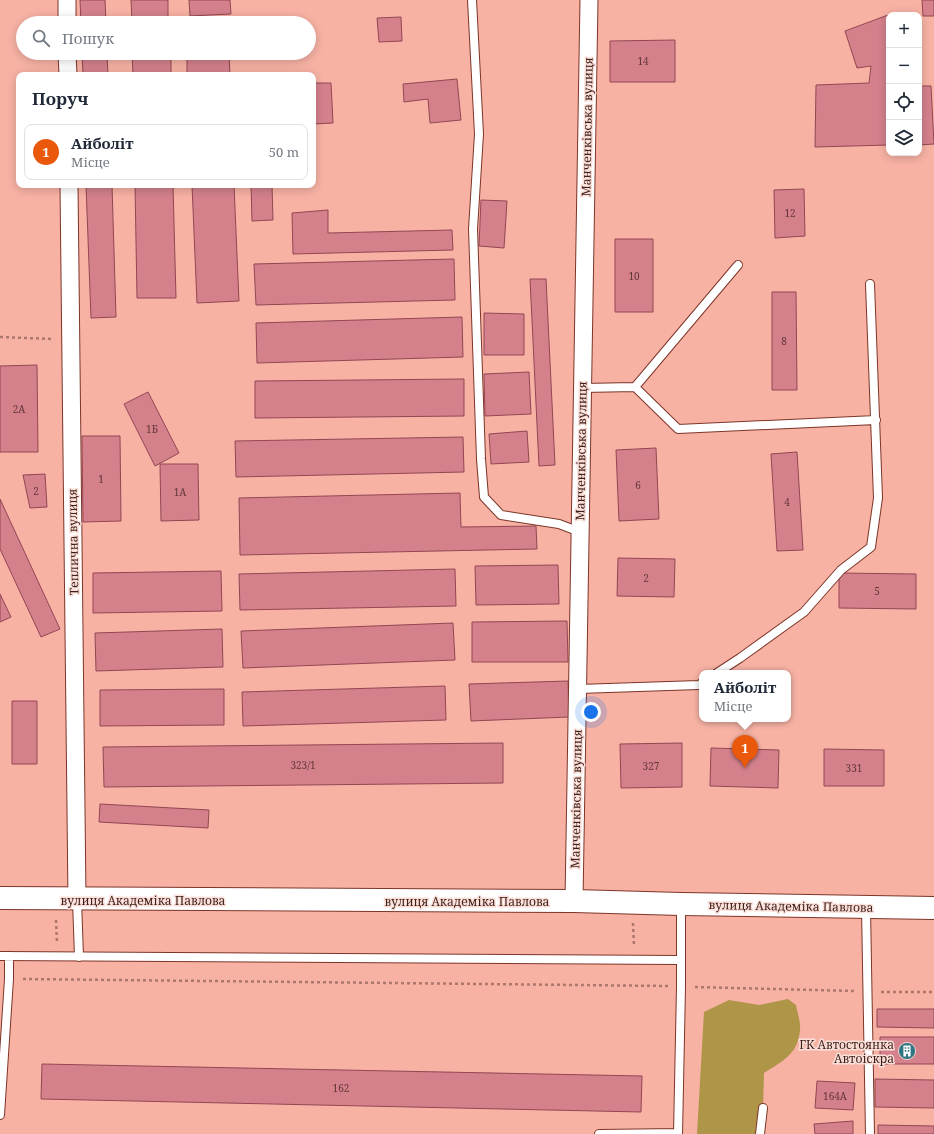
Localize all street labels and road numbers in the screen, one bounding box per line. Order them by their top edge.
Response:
street label: Манченківська вулиця [577,57,597,197]
street label: Манченківська вулиця [571,381,591,521]
street label: Теплична вулиця [64,488,82,595]
street label: Манченківська вулиця [566,729,586,869]
street label: вулиця Академіка Павлова [61,892,226,909]
street label: вулиця Академіка Павлова [385,893,550,910]
street label: вулиця Академіка Павлова [708,896,874,916]

